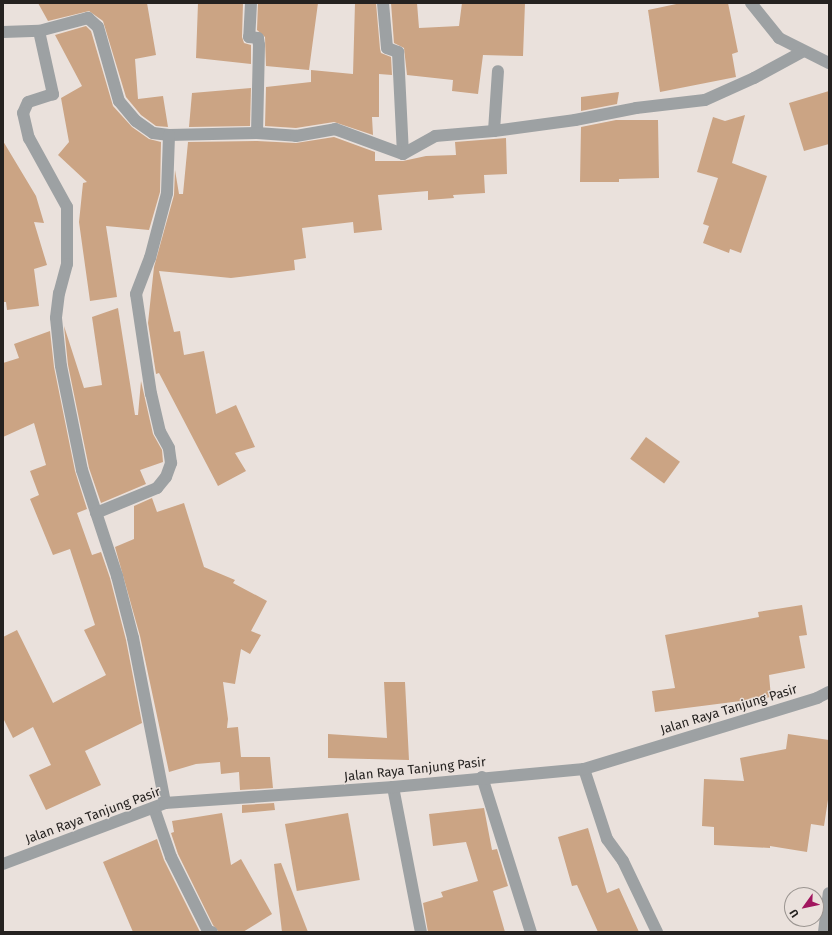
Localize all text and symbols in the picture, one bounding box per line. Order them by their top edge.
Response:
street label: Jalan Raya Tanjung Pasir [659,682,799,738]
street label: Jalan Raya Tanjung Pasir [343,755,487,785]
street label: Jalan Raya Tanjung Pasir [23,784,163,848]
north arrow [784,887,824,927]
text: U [787,907,802,920]

